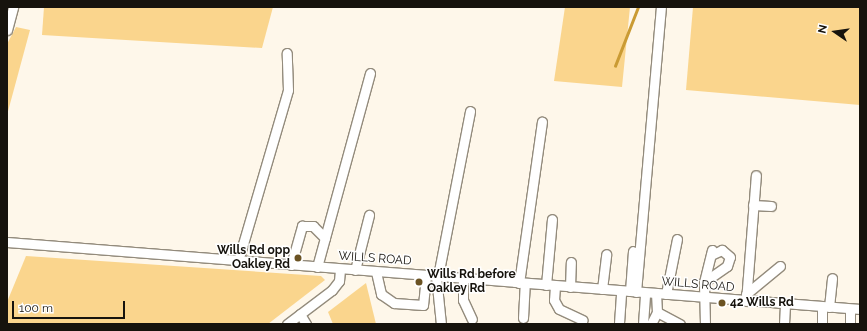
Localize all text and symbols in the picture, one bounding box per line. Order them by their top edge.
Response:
north arrow [815,12,855,52]
text: N [816,24,830,35]
place label: Wills Rd opp Oakley Rd [217,244,290,272]
street label: WILLS ROAD [338,249,412,269]
marker: Wills Rd opp Oakley Rd [293,253,303,263]
place label: Wills Rd before Oakley Rd [427,268,516,296]
street label: WILLS ROAD [661,275,735,295]
marker: Wills Rd before Oakley Rd [414,277,424,287]
scale bar [14,293,127,319]
place label: 42 Wills Rd [730,296,794,310]
marker: 42 Wills Rd [717,298,727,308]
text: 100 m [19,301,53,315]

